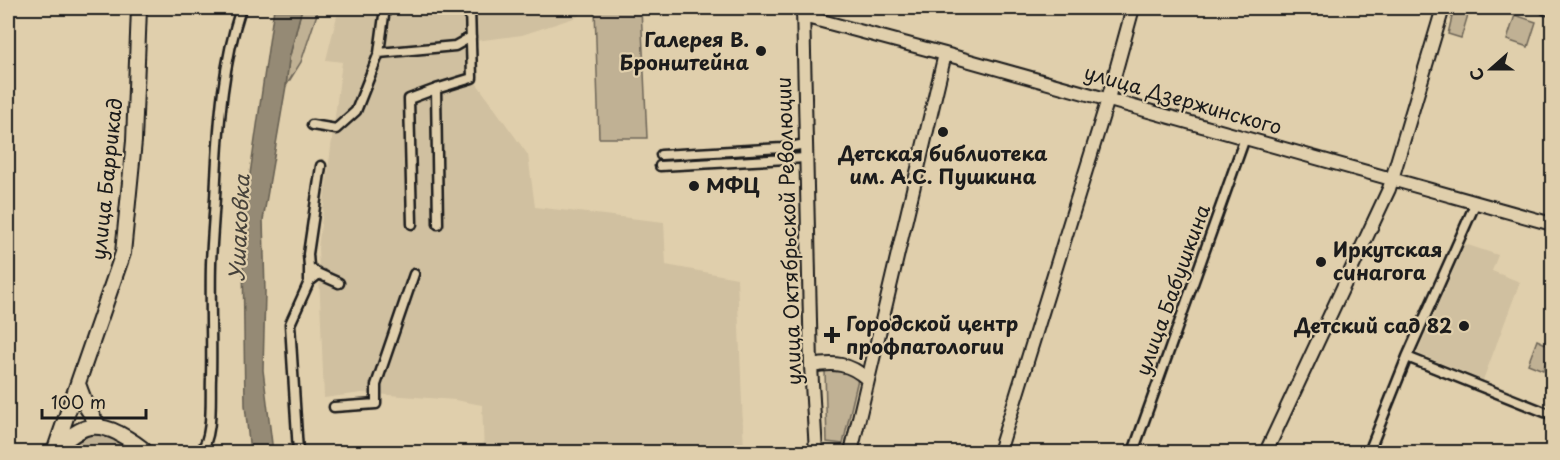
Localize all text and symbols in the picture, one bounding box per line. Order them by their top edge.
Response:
place label: Галерея В. Бронштейна [620,24,749,77]
north arrow [1461,39,1521,99]
marker: Галерея В. Бронштейна [754,44,768,58]
street label: улица Дзержинского [1081,56,1286,142]
text: С [1463,65,1489,85]
street label: улица Октябрьской Революции [768,76,808,386]
street label: улица Баррикад [83,96,129,261]
marker: Детская библиотека им. А.С. Пушкина [936,125,950,139]
place label: Детская библиотека им. А.С. Пушкина [837,138,1048,191]
place label: МФЦ [706,170,760,200]
water label: Ушаковка [219,173,257,282]
marker: МФЦ [687,179,701,193]
street label: улица Бабушкина [1127,199,1217,380]
place label: Иркутская синагога [1333,234,1443,287]
marker: Иркутская синагога [1314,255,1328,269]
place label: Городской центр профпатологии [846,308,1018,361]
place label: Детский сад 82 [1294,310,1452,340]
marker: Детский сад 82 [1457,319,1471,333]
marker: Городской центр профпатологии [823,326,841,344]
scale bar [42,382,146,420]
text: 100 m [51,388,106,415]

